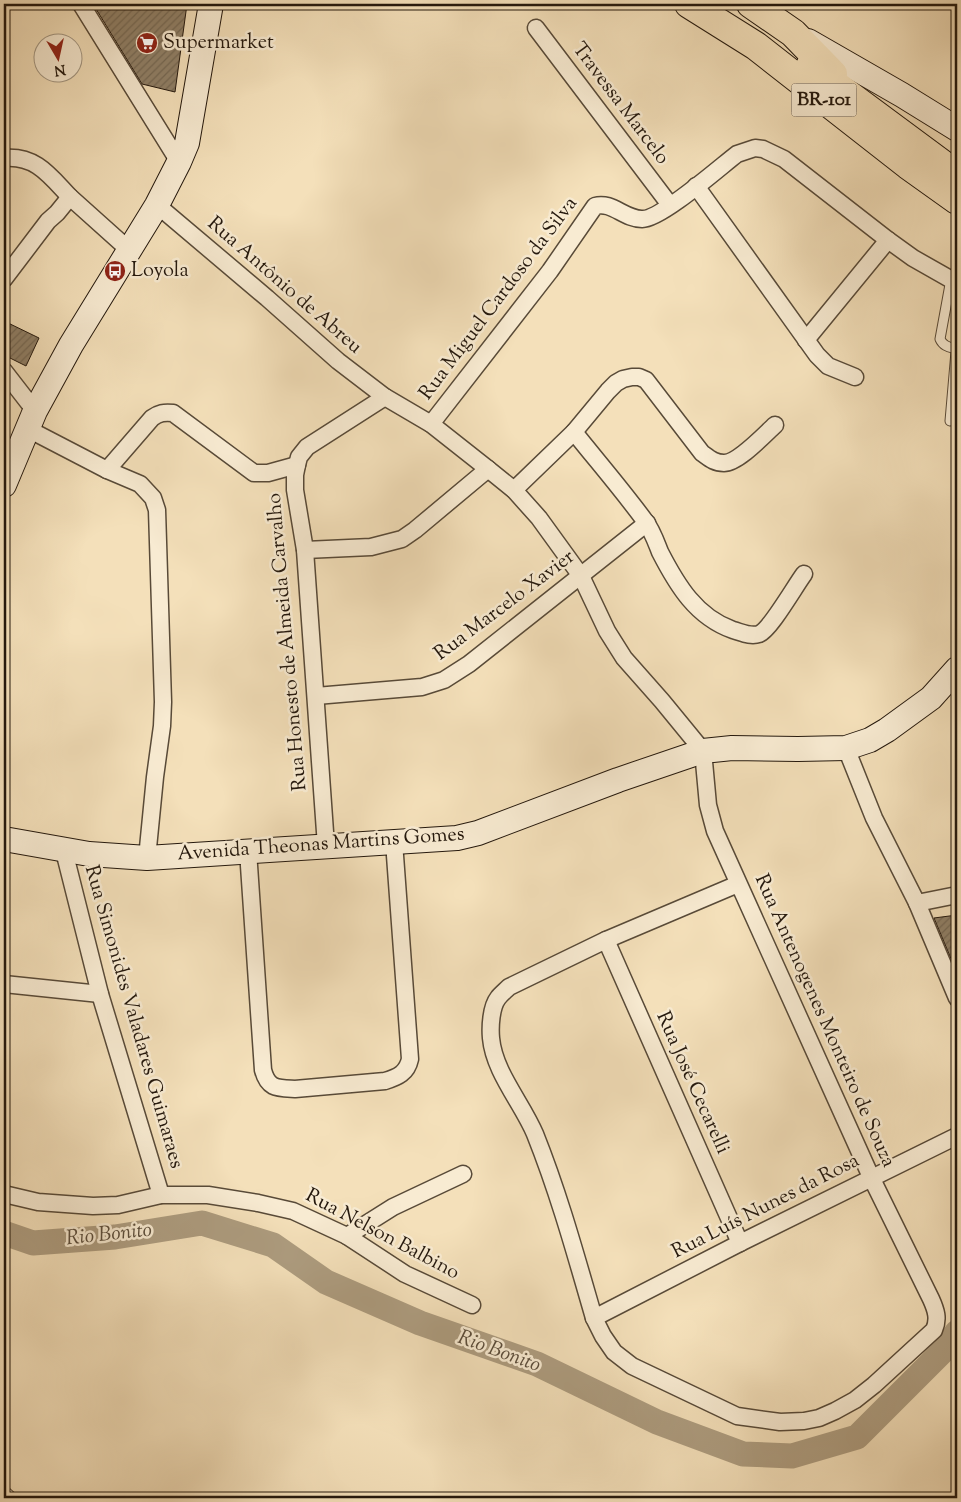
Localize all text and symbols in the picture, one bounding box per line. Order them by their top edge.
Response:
place label: Supermarket [163,29,274,58]
supermarket icon: Supermarket [135,31,159,55]
north arrow [32,32,82,82]
street label: Travessa Marcelo [564,37,676,171]
text: N [53,58,67,80]
road number: BR-101 [792,84,856,116]
street label: Rua Miguel Cardoso da Silva [413,191,585,407]
street label: Rua Antônio de Abreu [200,210,368,362]
place label: Loyola [131,257,189,286]
bus stop icon: Loyola [103,259,127,283]
street label: Rua Honesto de Almeida Carvalho [261,492,315,792]
street label: Rua Marcelo Xavier [429,543,582,669]
street label: Avenida Theonas Martins Gomes [177,820,466,869]
street label: Rua Simonides Valadares Guimaraes [76,862,190,1172]
street label: Rua Antenogenes Monteiro de Souza [746,870,902,1172]
street label: Rua José Cecarelli [648,1007,737,1159]
street label: Rua Luís Nunes da Rosa [667,1147,865,1267]
street label: Rua Nelson Balbino [300,1182,464,1288]
water label: Rio Bonito [65,1216,153,1254]
water label: Rio Bonito [453,1323,545,1381]

